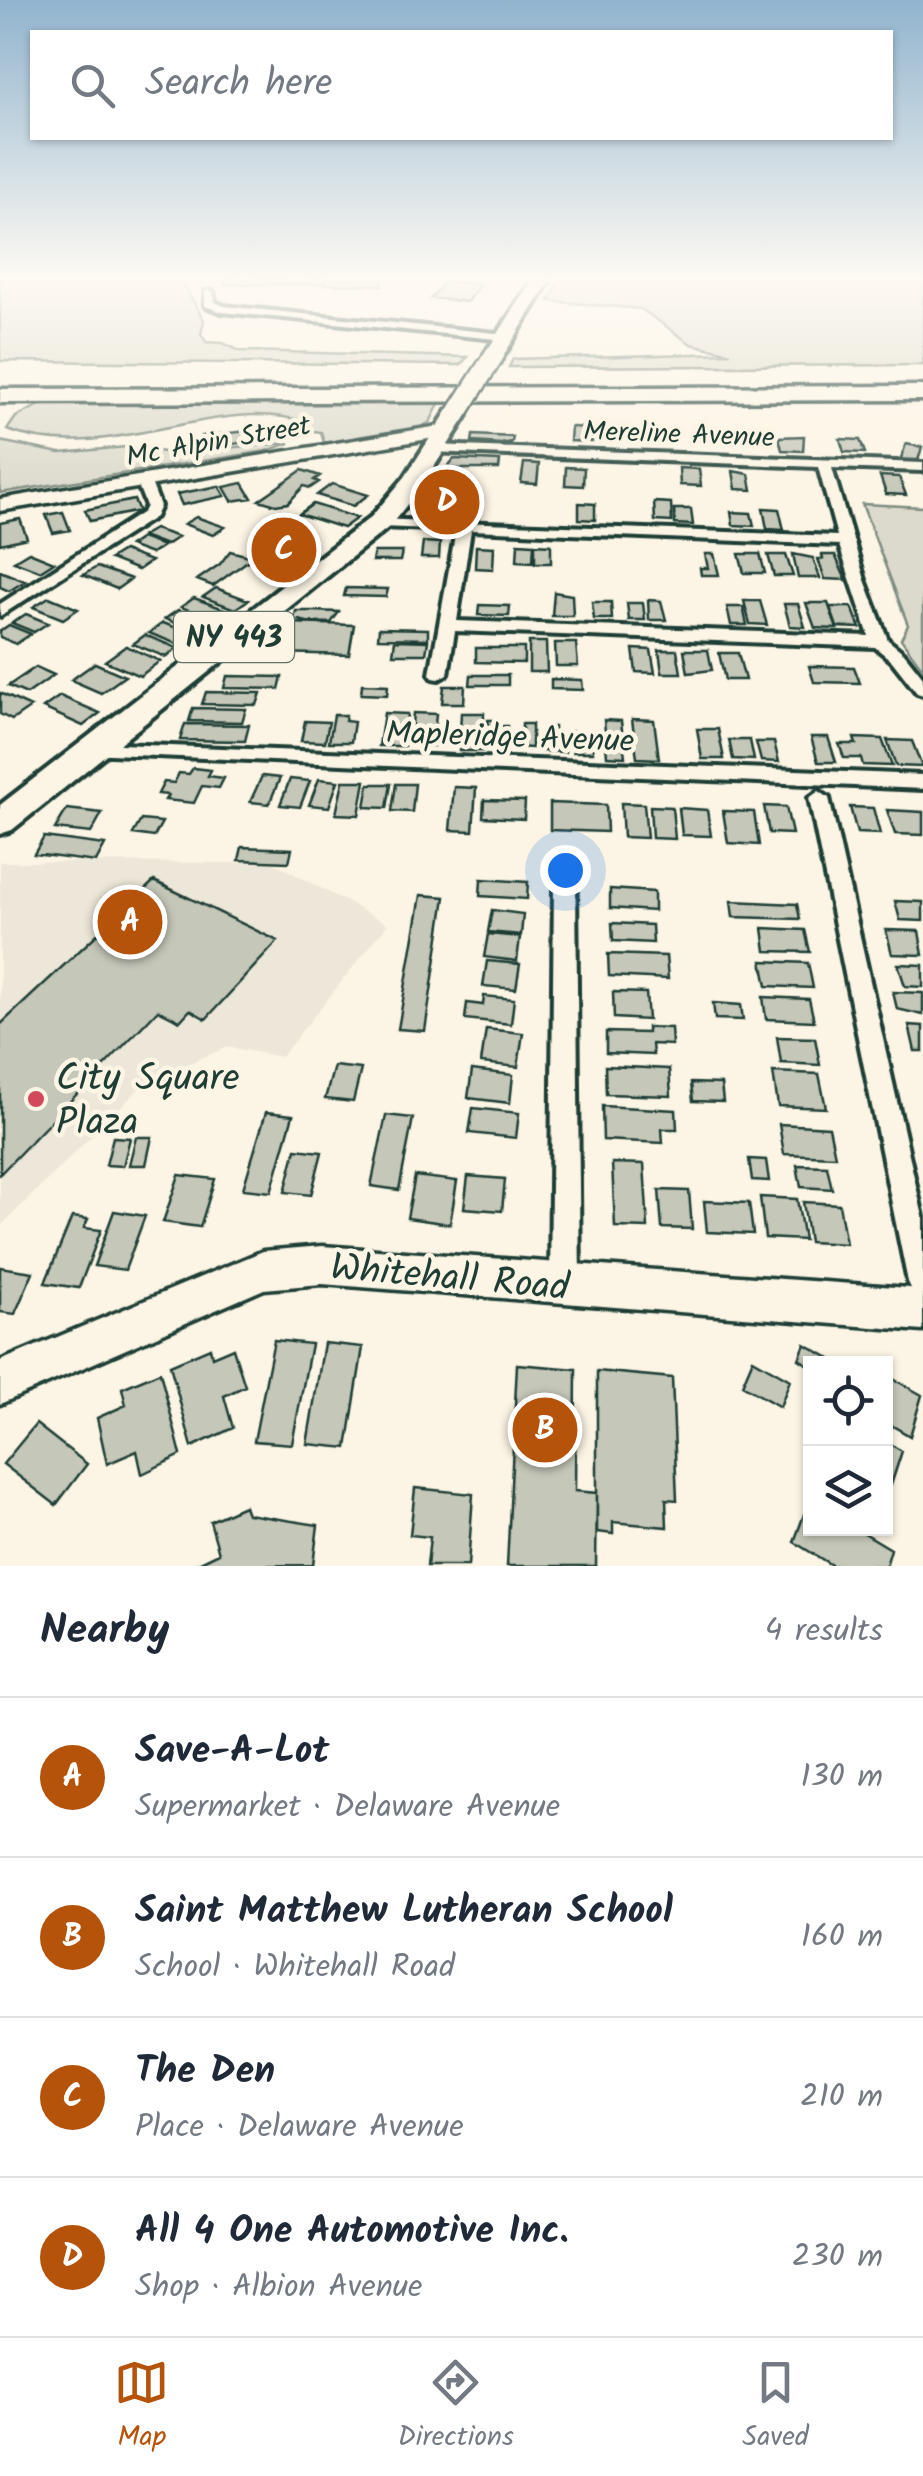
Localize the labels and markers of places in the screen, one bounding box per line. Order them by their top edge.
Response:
pin: D [414,464,480,540]
pin: C [252,512,316,588]
pin: A [98,884,162,960]
place label: City Square Plaza [56,1050,240,1154]
marker: City Square Plaza [25,1088,47,1110]
pin: B [512,1392,578,1468]

